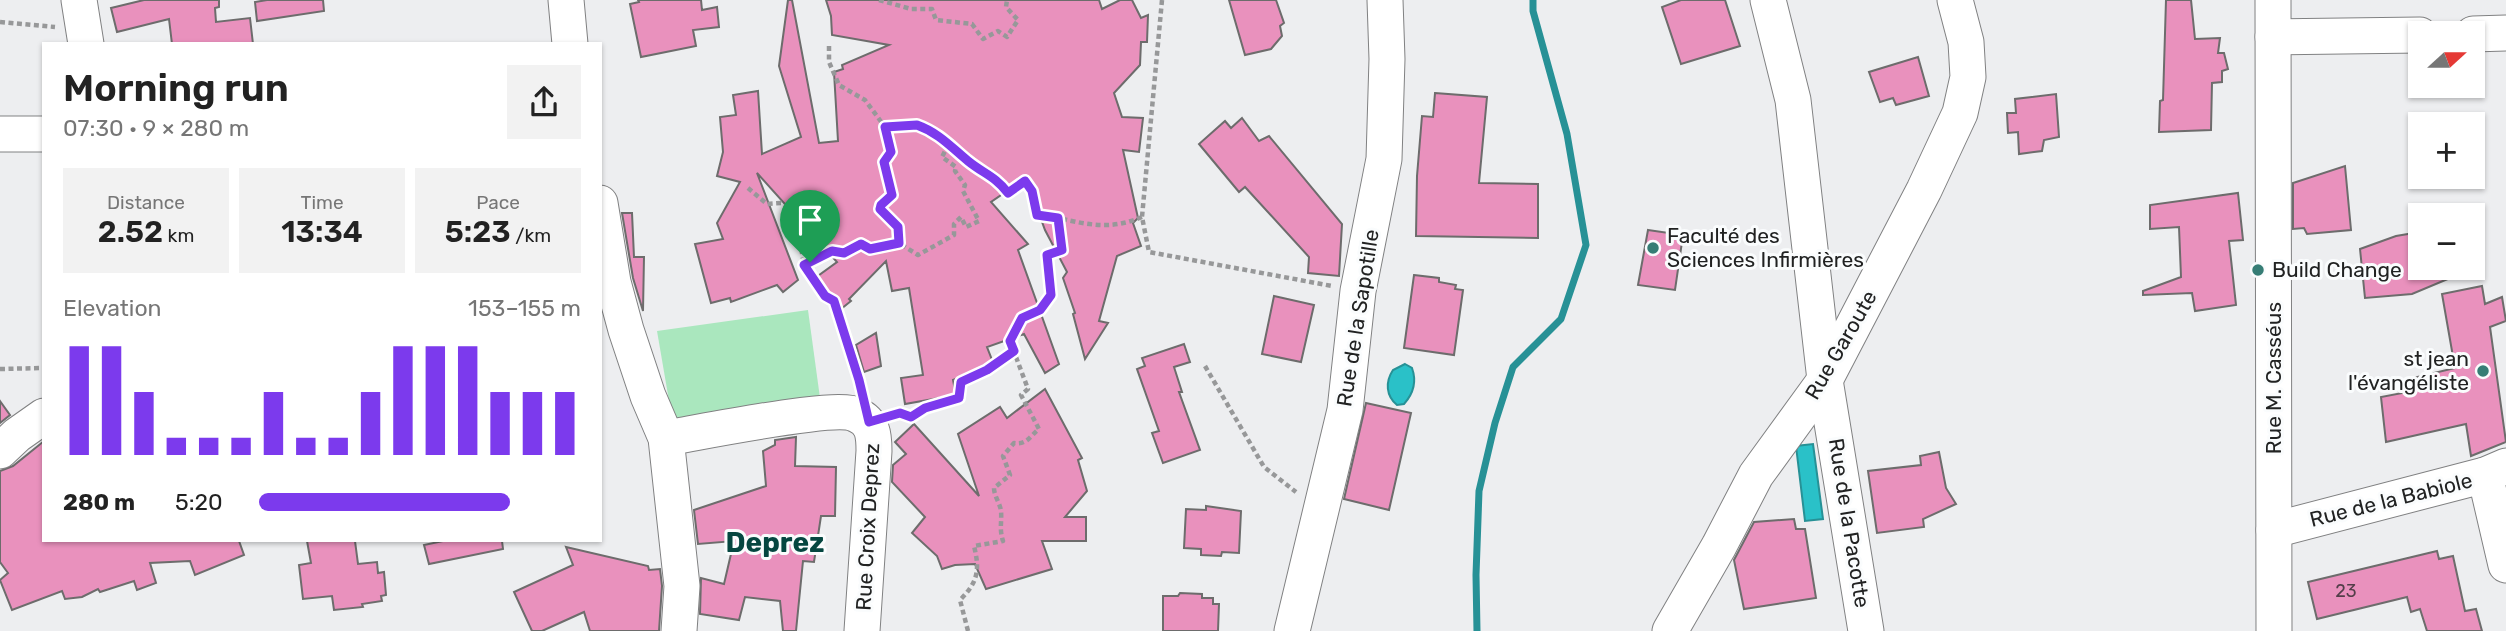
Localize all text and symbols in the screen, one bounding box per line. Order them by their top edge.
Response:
north arrow [2408,21,2485,98]
map controls [2408,21,2485,280]
text: Morning run [63,65,289,111]
button: share [507,65,581,139]
button: + [2408,112,2485,189]
text: 07:30 · 9 × 280 m [63,114,249,142]
pin [780,190,840,262]
text: Distance [107,191,185,214]
text: Time [300,191,344,214]
text: Pace [476,191,520,214]
icon: arrive [791,201,829,239]
button: − [2408,203,2485,280]
text: 2.52 [98,214,163,250]
text: 13:34 [281,214,363,250]
text: 5:23 [445,214,511,250]
place label: Faculté des Sciences Infirmières [1667,223,1864,272]
text: km [163,224,194,247]
text: /km [511,224,551,247]
street label: Rue de la Sapotille [1331,228,1384,408]
marker: Faculté des Sciences Infirmières [1645,240,1661,256]
place label: Build Change [2272,257,2402,282]
marker: Build Change [2250,262,2266,278]
street label: Rue Garoute [1799,286,1882,404]
text: Elevation [63,294,162,322]
text: 153–155 m [468,294,581,322]
street label: Rue M. Casséus [2261,302,2286,454]
place label: st jean l'évangéliste [2348,346,2469,395]
marker: st jean l'évangéliste [2475,363,2491,379]
street label: Rue de la Pacotte [1824,436,1875,609]
street label: Rue Croix Deprez [851,443,884,611]
street label: Rue de la Babiole [2307,467,2475,532]
text: 280 m [63,488,135,516]
text: 5:20 [175,488,223,516]
district label: Deprez [726,526,824,559]
house number: 23 [2335,580,2357,602]

